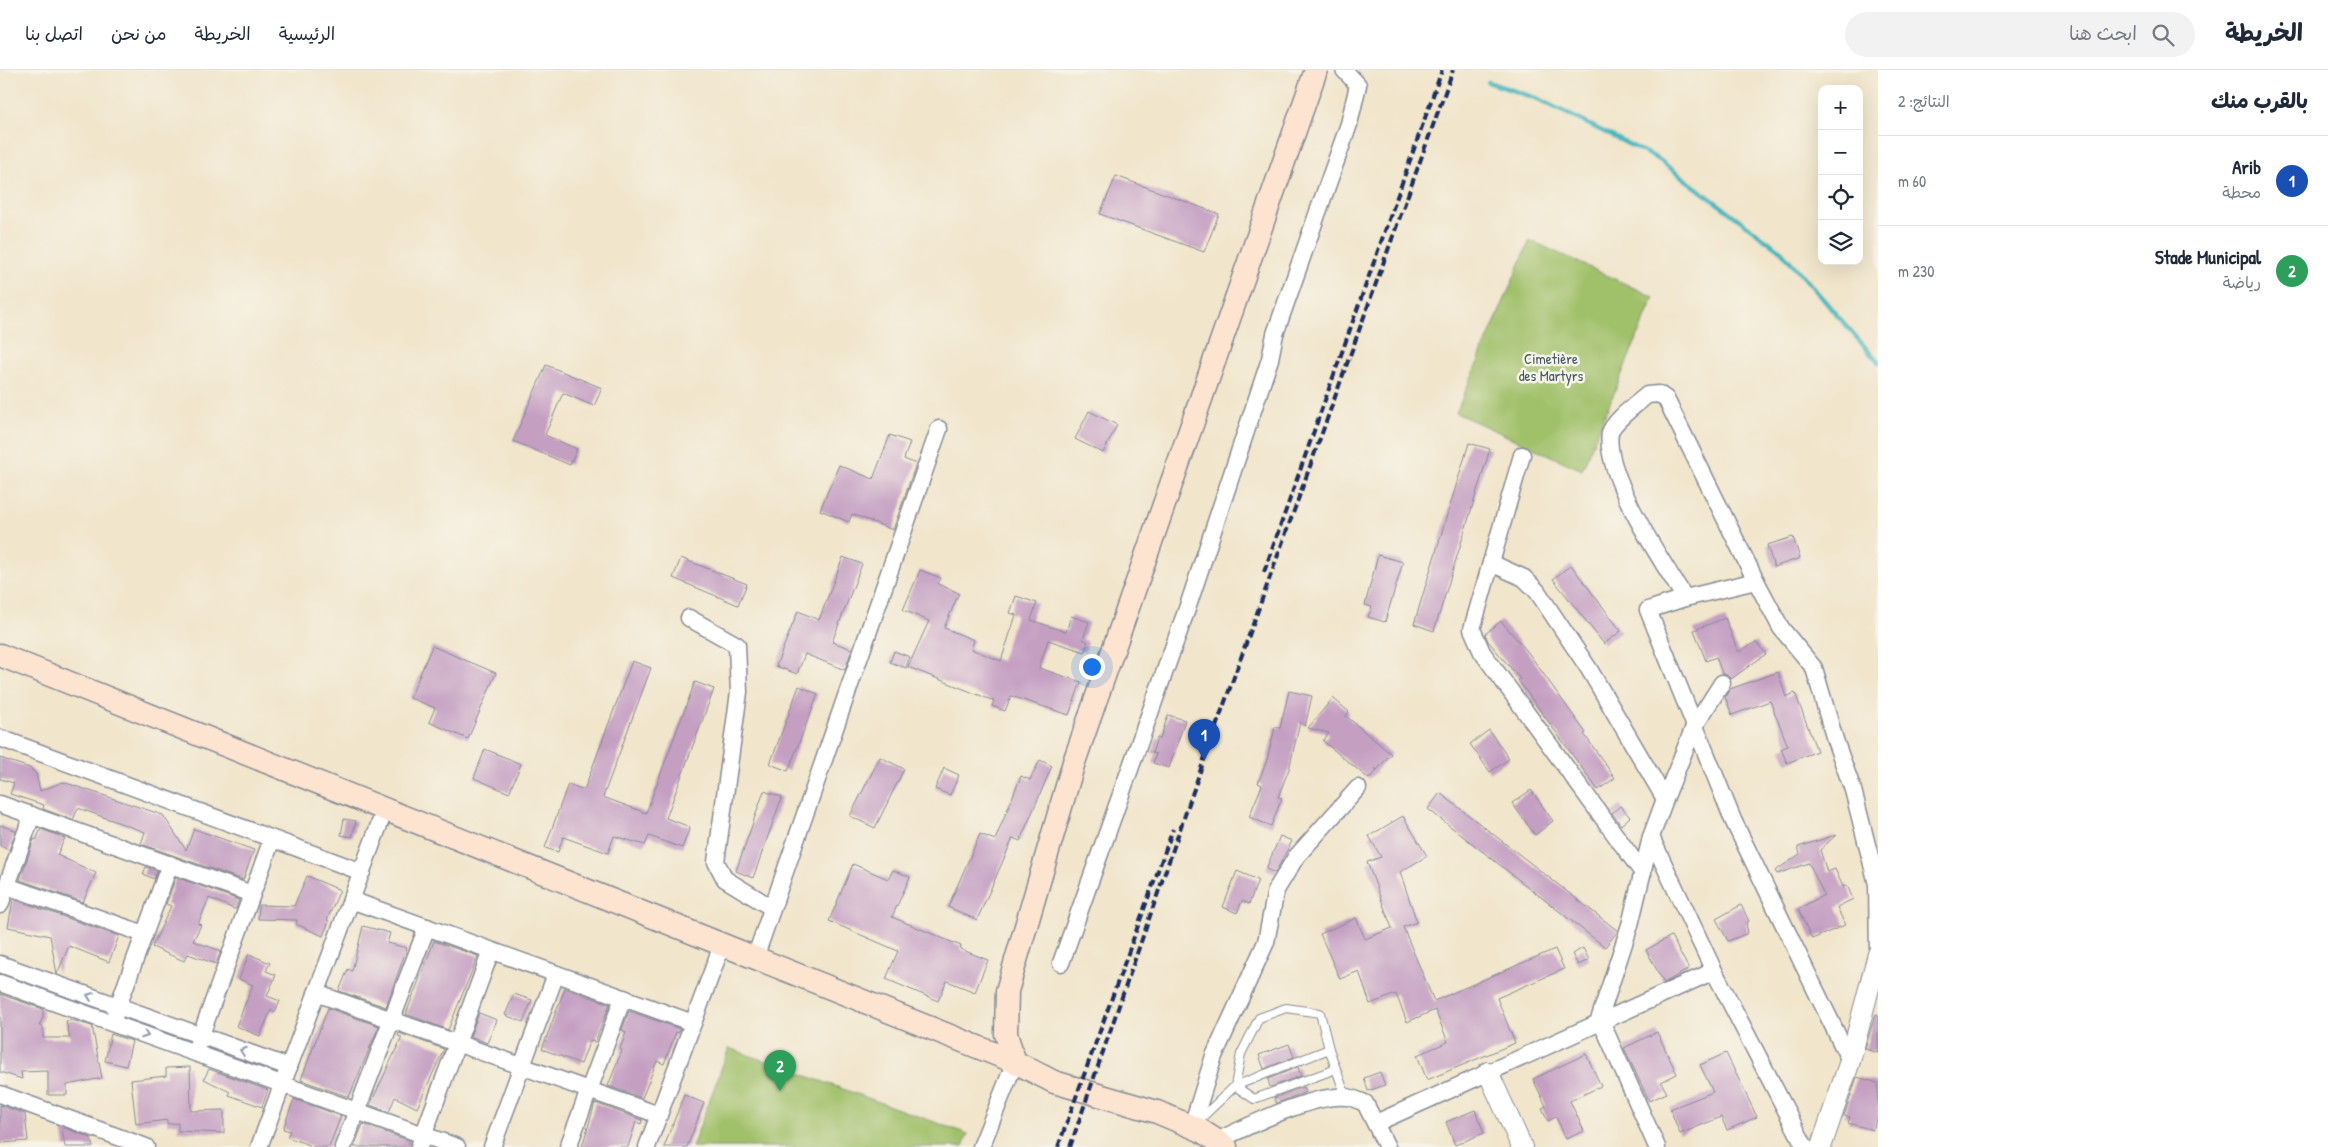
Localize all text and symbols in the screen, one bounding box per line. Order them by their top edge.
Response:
search box [1845,12,2195,57]
text: الخريطة [2225,16,2303,48]
text: ابحث هنا [2069,20,2137,46]
text: اتصل بنا [25,21,83,46]
text: من نحن [111,21,167,46]
text: الخريطة [195,21,251,46]
text: الرئيسية [279,21,335,46]
icon: search [2149,21,2177,49]
map controls [1818,85,1863,265]
button: + [1818,85,1863,130]
text: بالقرب منك [2211,86,2308,115]
text: النتائج: 2 [1898,90,1950,112]
button: − [1818,130,1863,175]
text: Arib [2232,154,2261,180]
text: 60 m [1898,170,1926,192]
text: 1 [2289,170,2295,192]
button: locate [1818,175,1863,220]
text: محطة [2222,181,2261,203]
button: layers [1818,220,1863,265]
text: Stade Municipal [2155,244,2261,270]
text: 230 m [1898,260,1934,282]
text: 2 [2288,260,2296,282]
text: رياضة [2223,271,2261,293]
park label: Cimetière des Martyrs [1519,348,1584,386]
your location [1079,654,1105,680]
pin: 1 [1188,719,1220,760]
one-way arrow [86,992,94,1002]
one-way arrow [140,1029,148,1039]
one-way arrow [239,1047,247,1057]
pin: 2 [764,1050,796,1091]

